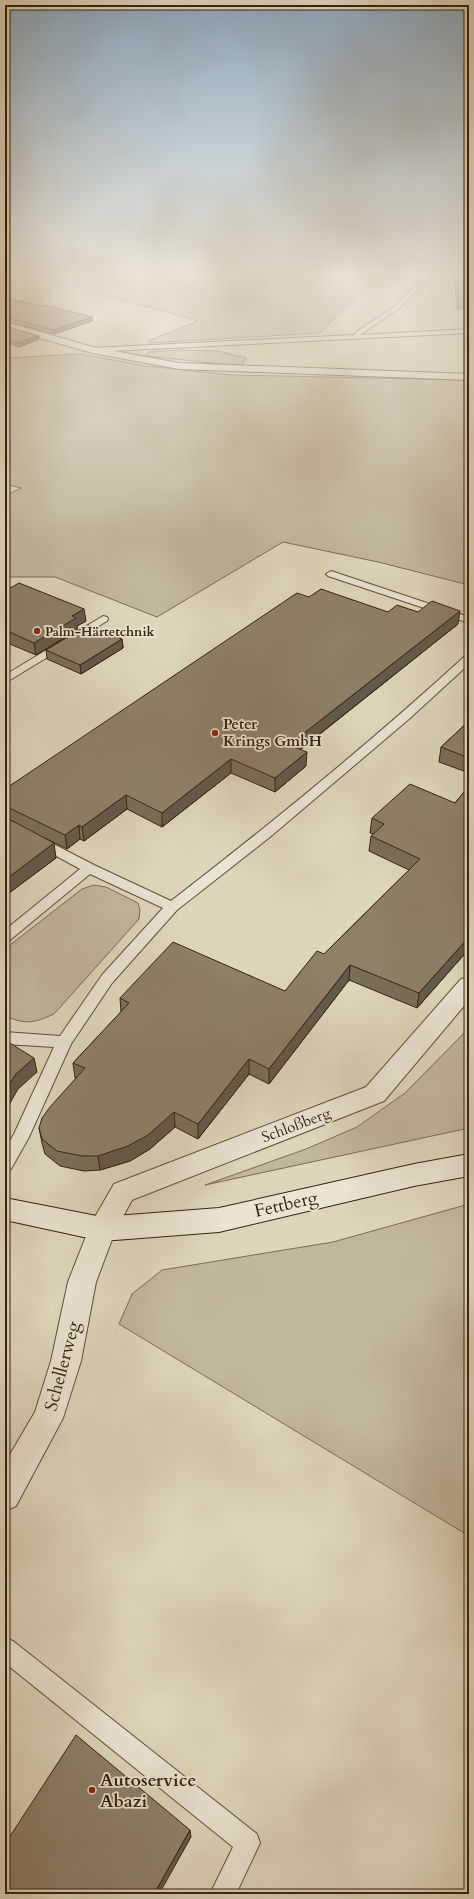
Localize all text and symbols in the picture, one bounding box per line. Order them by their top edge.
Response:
place label: Palm-Härtetchnik [45,623,156,641]
marker: Palm-Härtetchnik [32,626,42,636]
place label: Peter Krings GmbH [223,714,322,751]
marker: Peter Krings GmbH [210,728,220,738]
street label: Schloßberg [259,1103,334,1147]
street label: Fettberg [252,1185,321,1224]
street label: Schellerweg [39,1318,87,1414]
place label: Autoservice Abazi [100,1768,196,1814]
marker: Autoservice Abazi [87,1785,97,1795]

